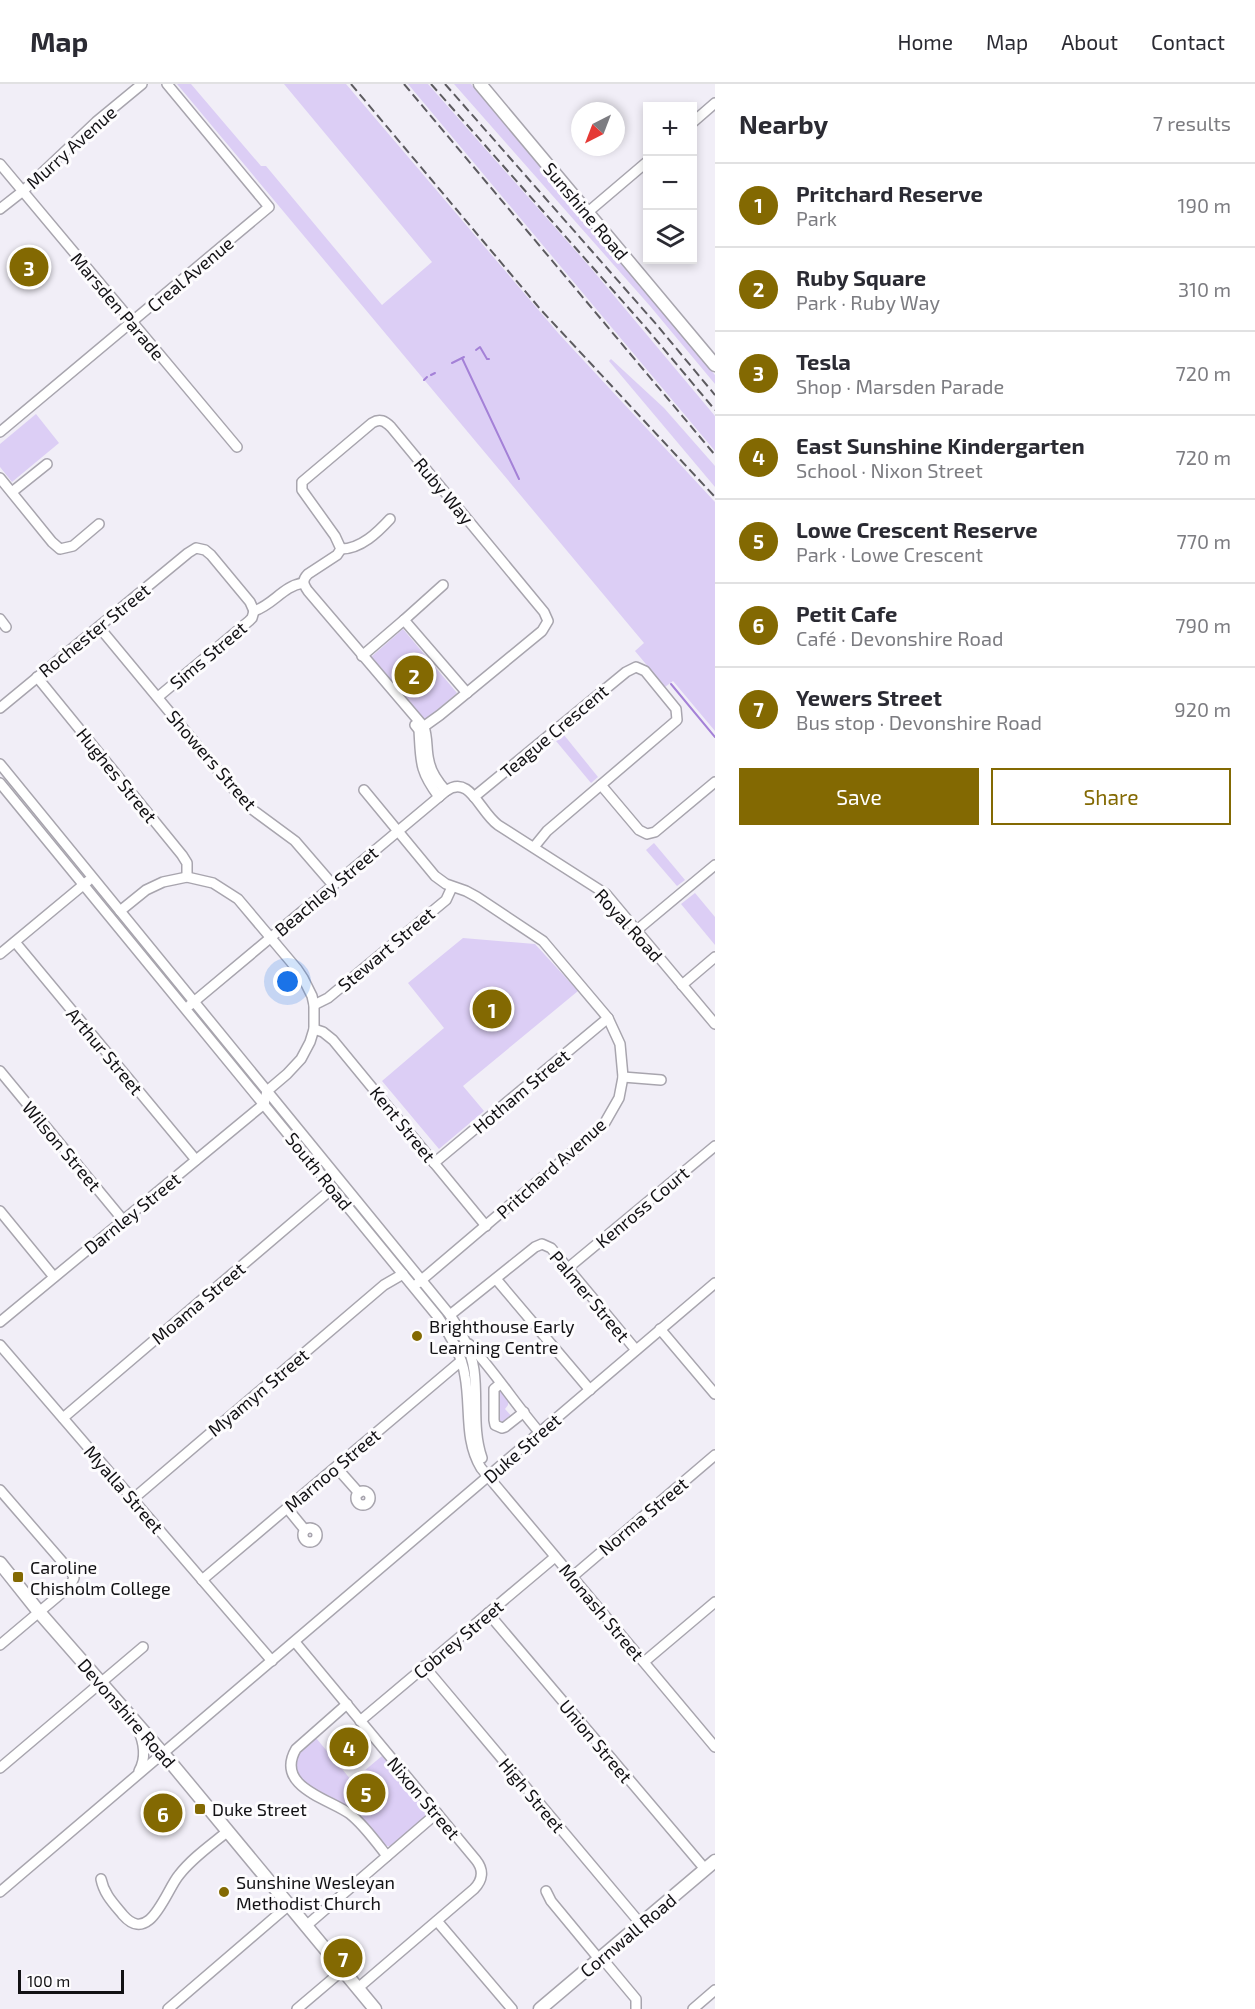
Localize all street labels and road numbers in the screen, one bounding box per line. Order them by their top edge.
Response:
street label: Murry Avenue [21,101,121,193]
street label: Sunshine Road [539,158,633,264]
street label: Creal Avenue [142,232,238,316]
street label: Marsden Parade [67,248,169,364]
street label: Ruby Way [410,453,479,529]
street label: Rochester Street [34,578,154,682]
street label: Sims Street [165,616,251,693]
street label: Teague Crescent [496,680,612,782]
street label: Showers Street [163,705,262,815]
street label: Hughes Street [72,723,162,827]
street label: Beachley Street [270,841,382,941]
street label: Royal Road [590,884,668,966]
street label: Stewart Street [333,902,439,996]
street label: Arthur Street [62,1003,148,1099]
street label: Hotham Street [468,1044,574,1138]
street label: Kent Street [366,1082,440,1167]
street label: Wilson Street [18,1097,106,1196]
street label: Pritchard Avenue [492,1113,610,1223]
street label: South Road [281,1128,357,1214]
street label: Kenross Court [591,1162,693,1252]
street label: Darnley Street [79,1167,185,1259]
street label: Palmer Street [546,1246,635,1346]
street label: Moama Street [147,1257,249,1349]
street label: Myamyn Street [203,1343,313,1441]
street label: Duke Street [479,1409,565,1487]
street label: Marnoo Street [280,1424,384,1516]
street label: Myalla Street [80,1440,168,1538]
street label: Norma Street [594,1472,692,1560]
street label: Monash Street [555,1559,649,1665]
street label: Cobrey Street [409,1595,507,1683]
street label: Devonshire Road [73,1654,181,1772]
street label: Union Street [555,1695,637,1787]
street label: Nixon Street [383,1752,465,1844]
street label: High Street [494,1753,570,1837]
street label: Cornwall Road [576,1888,680,1982]

